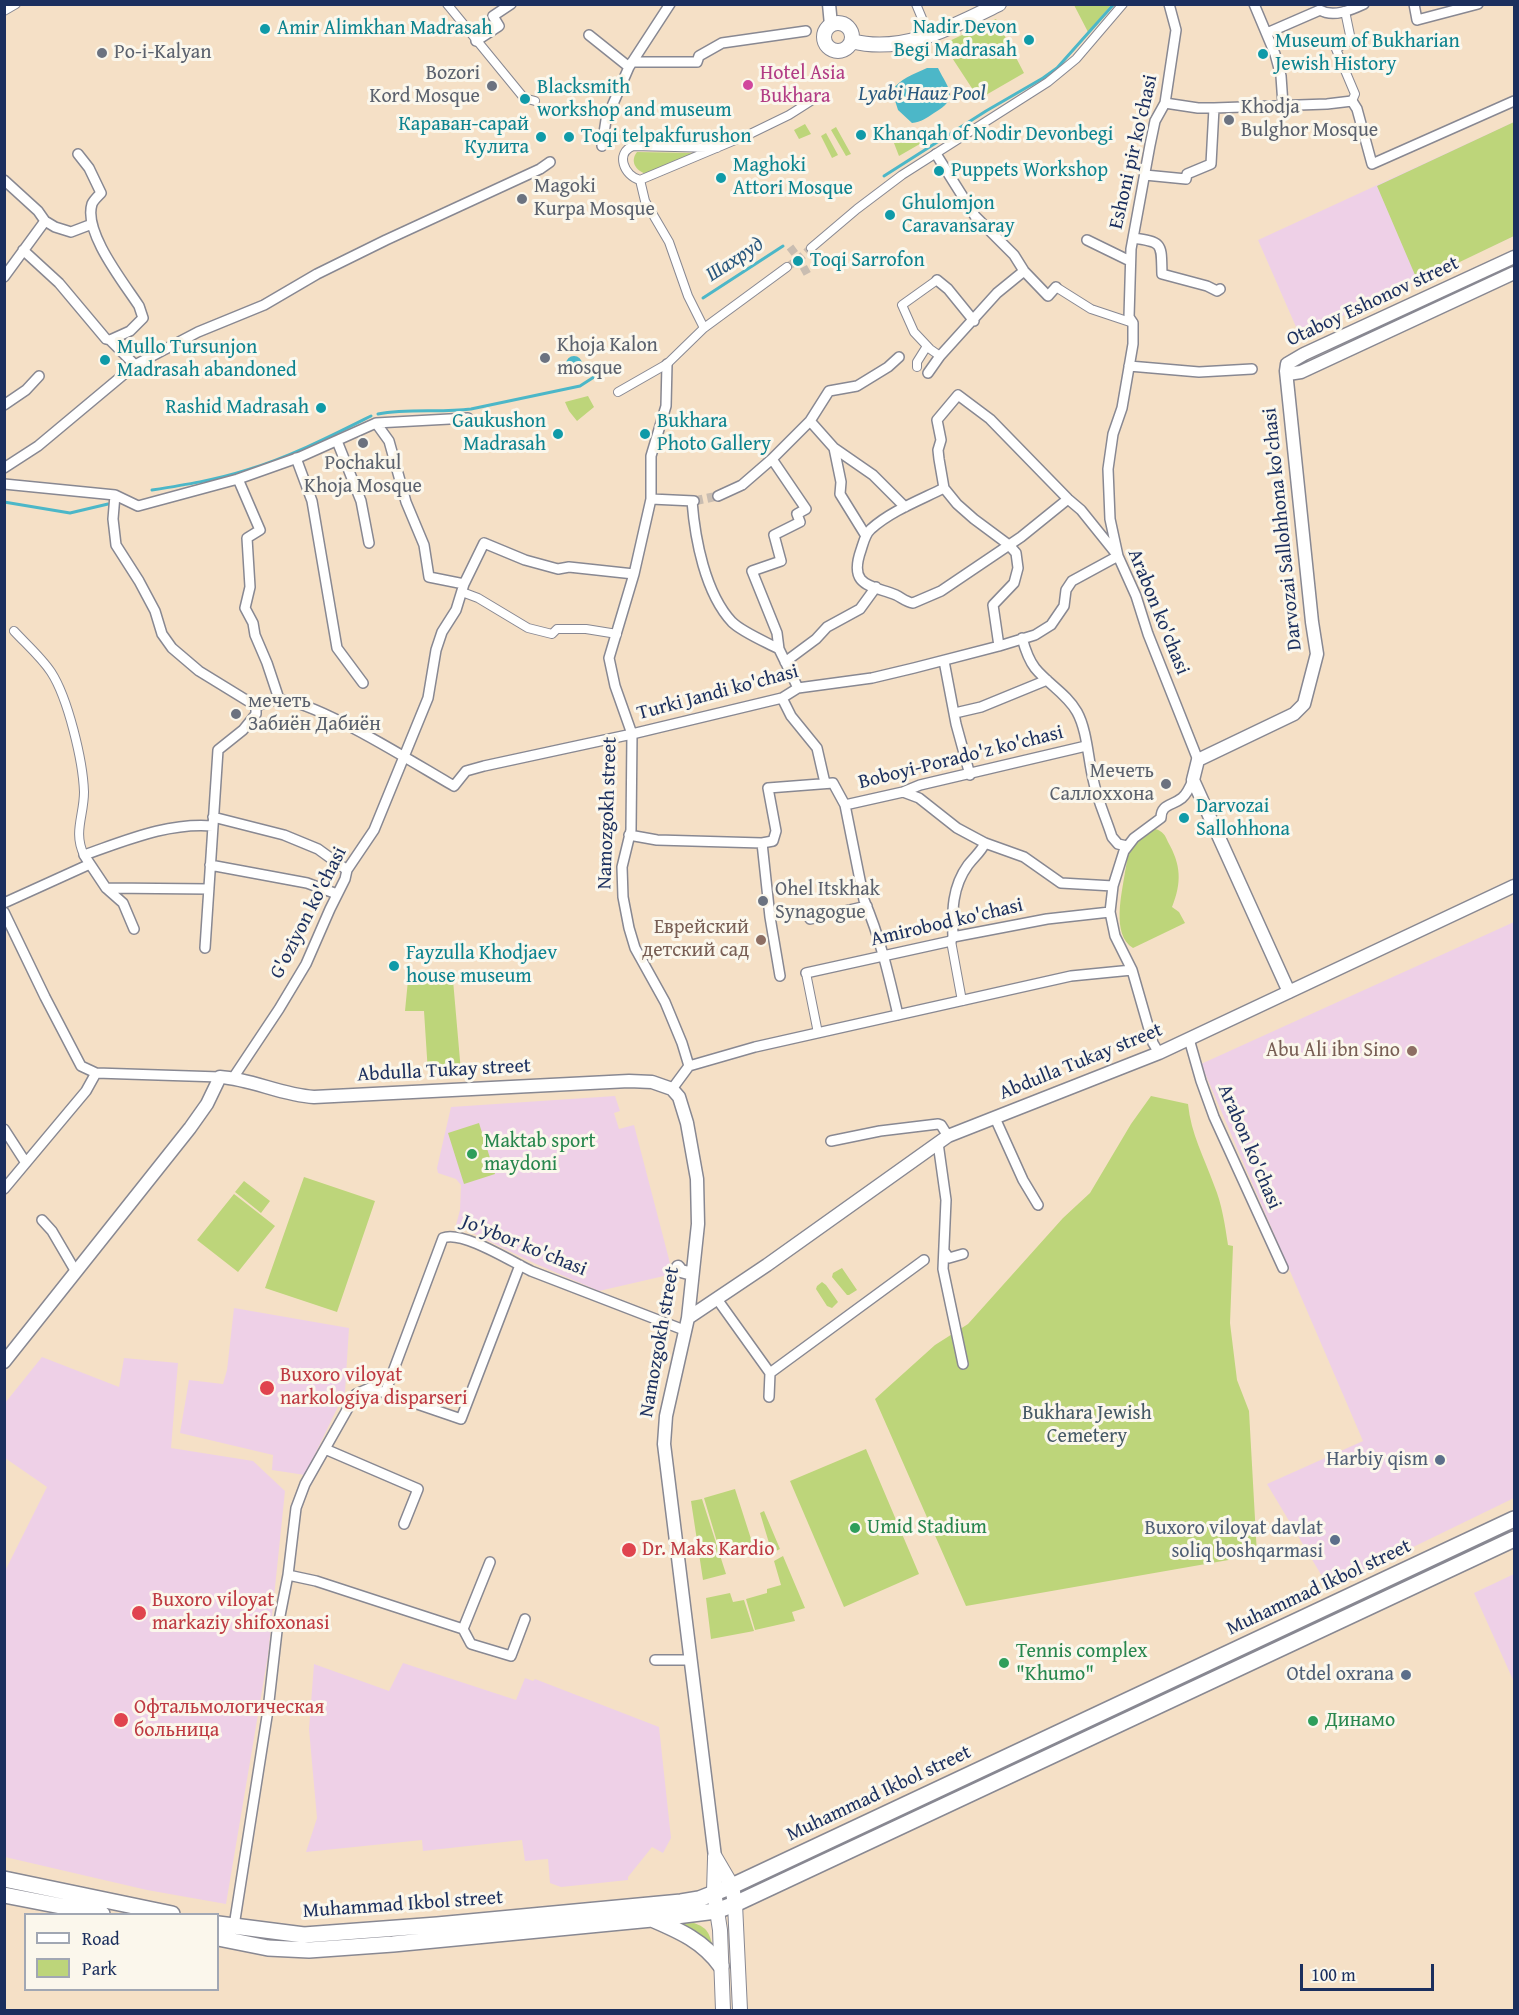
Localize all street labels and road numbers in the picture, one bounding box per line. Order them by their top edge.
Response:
street label: Eshoni pir ko'chasi [1105,72,1163,232]
street label: Otaboy Eshonov street [1283,252,1463,352]
street label: Darvozai Sallohhona ko'chasi [1258,406,1308,652]
street label: Arabon ko'chasi [1122,546,1194,678]
street label: Turki Jandi ko'chasi [635,660,801,726]
street label: Boboyi-Porado'z ko'chasi [856,721,1066,795]
street label: Namozgokh street [593,736,623,890]
street label: G'oziyon ko'chasi [265,843,353,983]
street label: Amirobod ko'chasi [868,894,1026,952]
street label: Abdulla Tukay street [996,1018,1166,1106]
street label: Abdulla Tukay street [357,1054,531,1088]
street label: Arabon ko'chasi [1212,1081,1286,1213]
street label: Jo'ybor ko'chasi [458,1210,590,1282]
street label: Namozgokh street [635,1265,685,1419]
street label: Muhammad Ikbol street [1223,1535,1415,1641]
street label: Muhammad Ikbol street [783,1741,975,1847]
street label: Muhammad Ikbol street [302,1886,504,1924]

